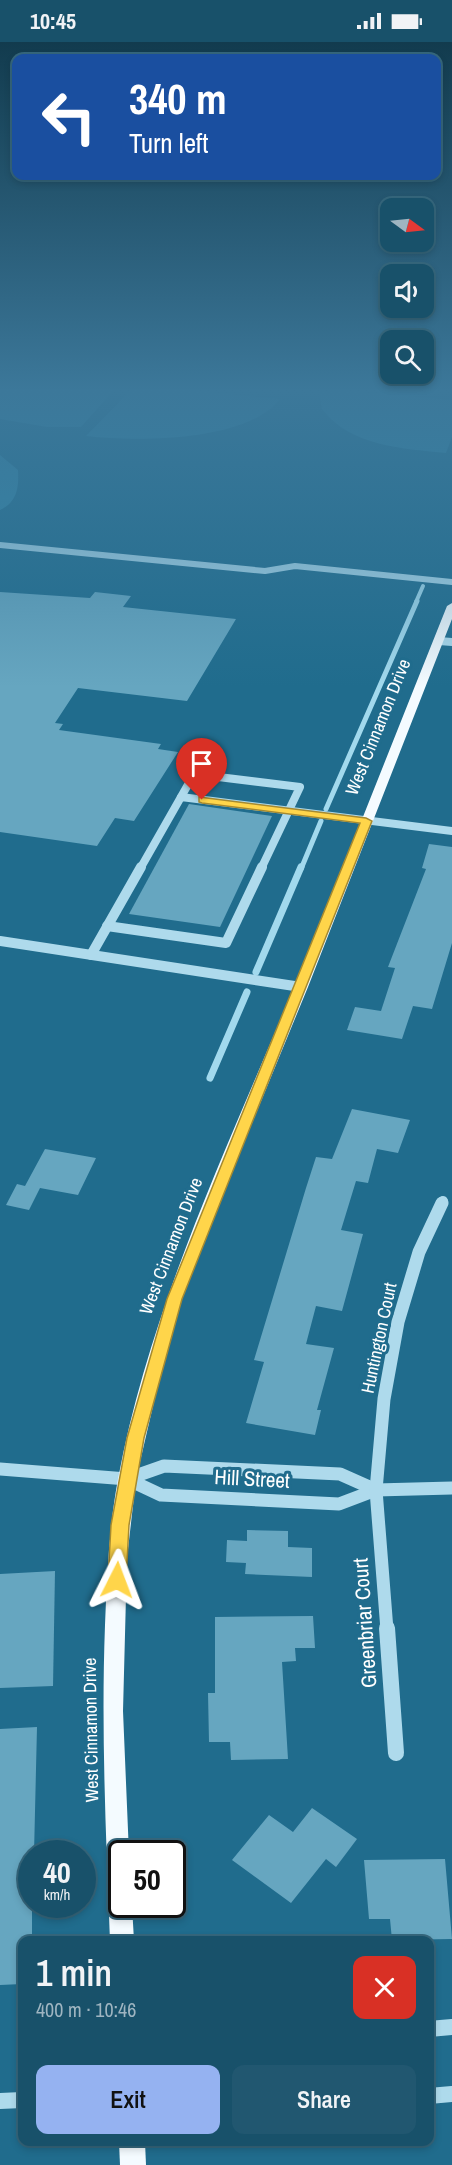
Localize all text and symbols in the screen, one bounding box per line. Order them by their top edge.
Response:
text: 10:45 [30,6,76,36]
text: 340 m [129,71,227,127]
icon: left [30,78,108,156]
text: Turn left [129,125,208,161]
north arrow [380,198,434,252]
map controls [380,198,434,384]
button: sound [380,264,434,318]
button: search [380,330,434,384]
street label: West Cinnamon Drive [339,655,416,799]
pin [176,738,227,800]
icon: arrive [185,747,218,780]
street label: West Cinnamon Drive [133,1174,208,1318]
street label: Huntington Court [355,1280,402,1395]
street label: Hill Street [214,1462,291,1495]
position arrow [85,1548,149,1612]
street label: Greenbriar Court [345,1557,384,1689]
street label: West Cinnamon Drive [77,1657,104,1803]
speed limit sign: 50 [108,1840,186,1918]
text: 40 [43,1852,71,1892]
text: km/h [44,1884,70,1905]
text: 1 min [36,1949,112,1997]
button: close [353,1956,416,2019]
text: 400 m · 10:46 [36,1996,136,2023]
button: Exit [36,2065,220,2134]
button: Share [232,2065,416,2134]

